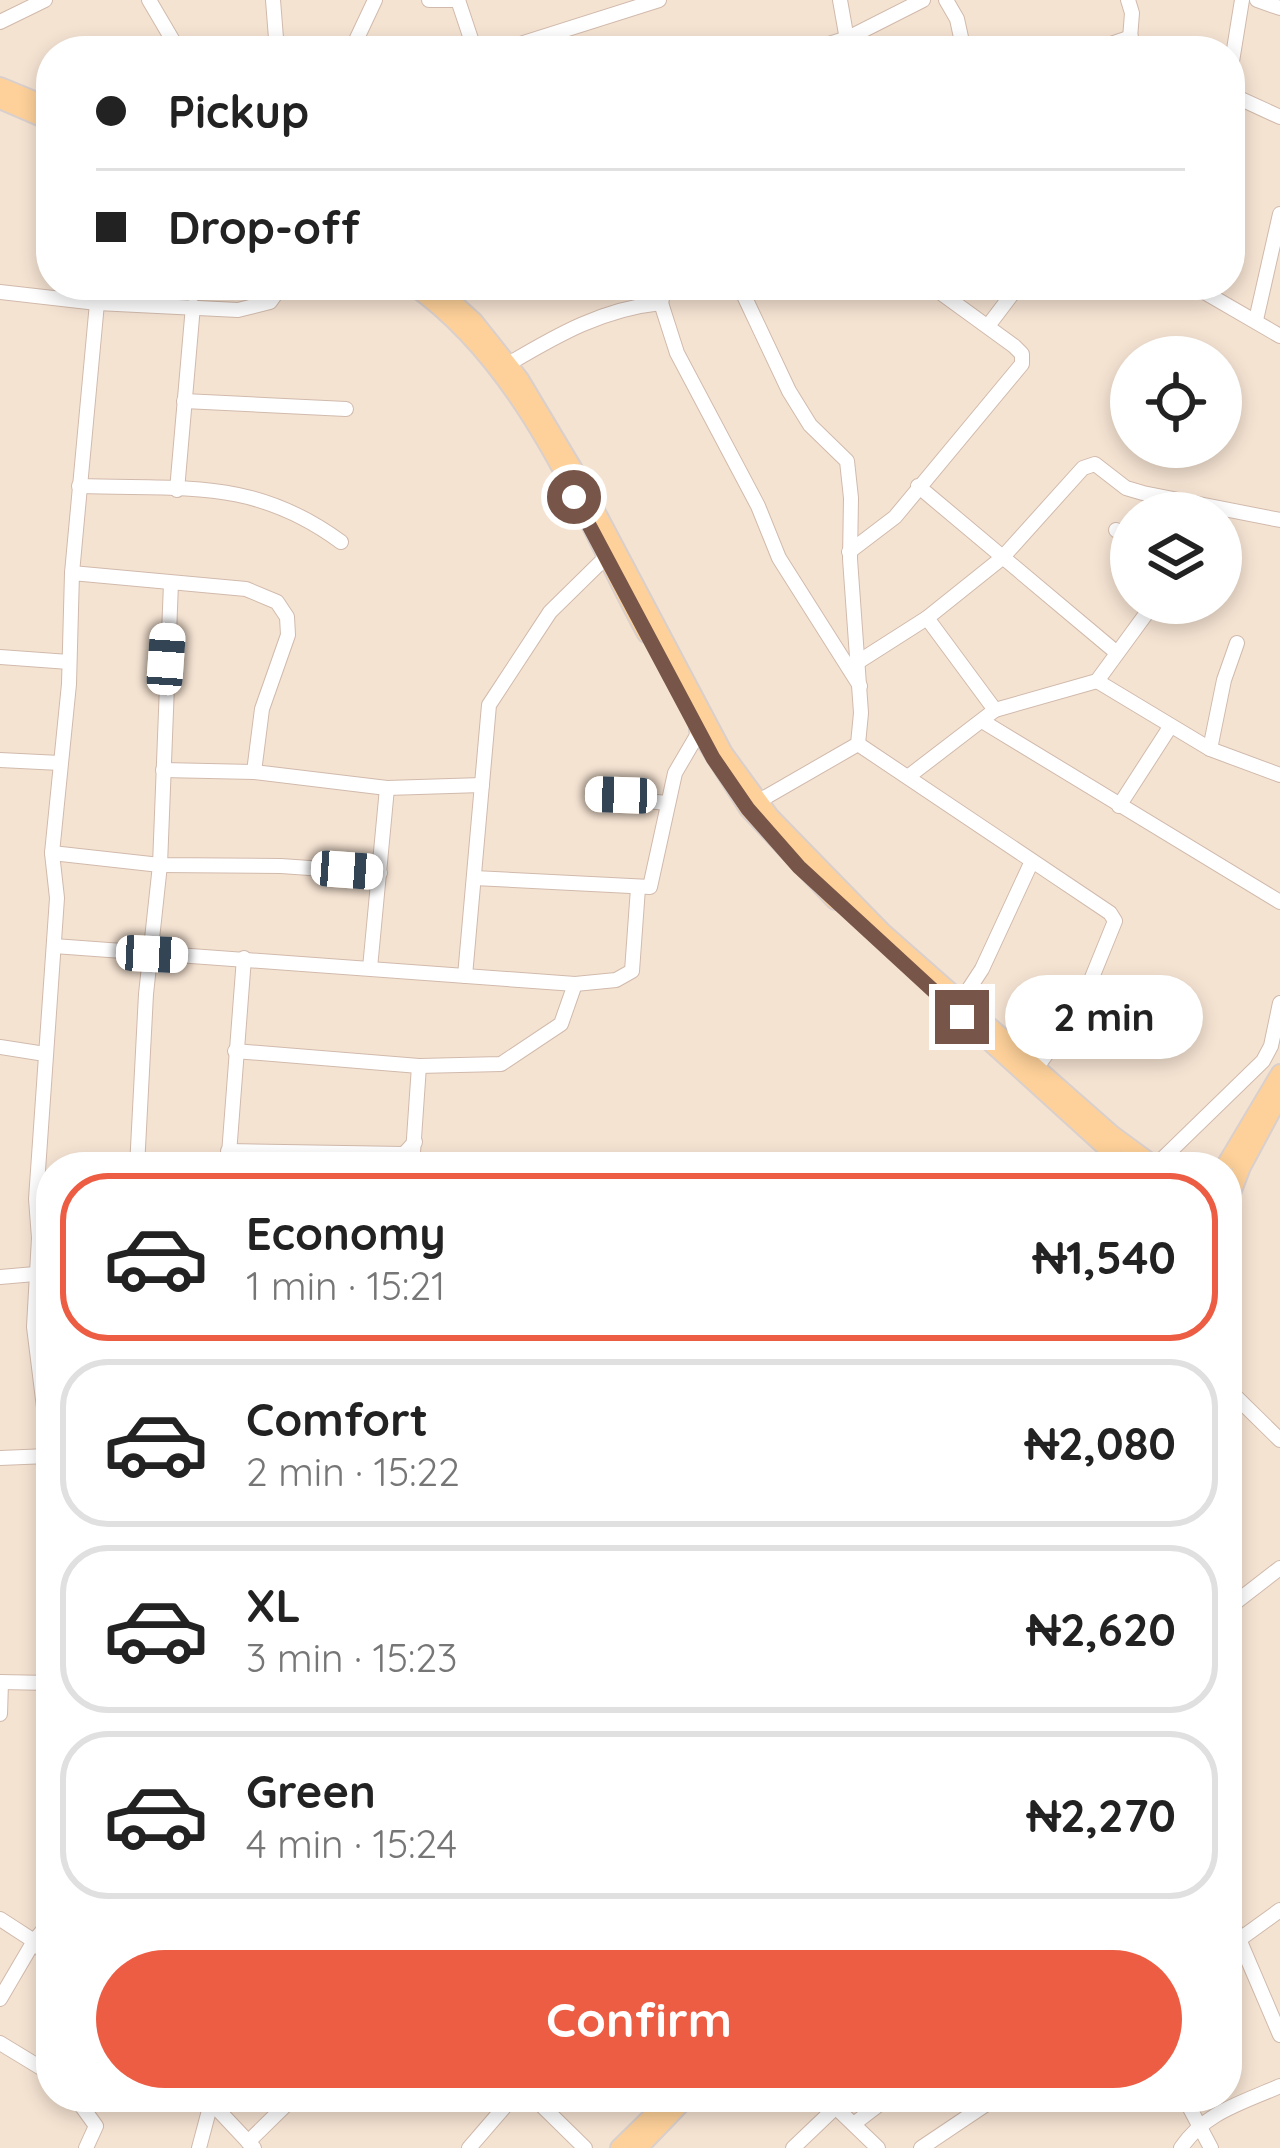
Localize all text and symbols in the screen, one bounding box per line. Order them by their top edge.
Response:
text: Pickup [168,83,309,139]
text: Drop-off [168,199,360,255]
map controls [1110,336,1242,624]
button: locate [1110,336,1242,468]
route start [547,470,601,524]
button: layers [1110,492,1242,624]
car [146,622,186,696]
car [584,776,658,814]
car [310,850,384,890]
car [115,934,189,974]
callout: 2 min [1004,975,1202,1059]
route end [935,990,989,1044]
text: 2 min [1053,992,1155,1041]
icon: car [102,1203,210,1311]
text: Economy [246,1205,446,1261]
text: ₦1,540 [1033,1229,1176,1285]
text: 1 min · 15:21 [246,1261,445,1310]
icon: car [102,1389,210,1497]
text: Comfort [246,1391,428,1447]
text: ₦2,080 [1025,1415,1176,1471]
text: 2 min · 15:22 [246,1447,460,1496]
icon: car [102,1575,210,1683]
text: XL [246,1577,301,1633]
text: ₦2,620 [1027,1601,1176,1657]
text: 3 min · 15:23 [246,1633,457,1682]
icon: car [102,1761,210,1869]
text: Green [246,1763,376,1819]
text: ₦2,270 [1027,1787,1176,1843]
text: 4 min · 15:24 [246,1819,457,1868]
button: Confirm [96,1950,1182,2088]

